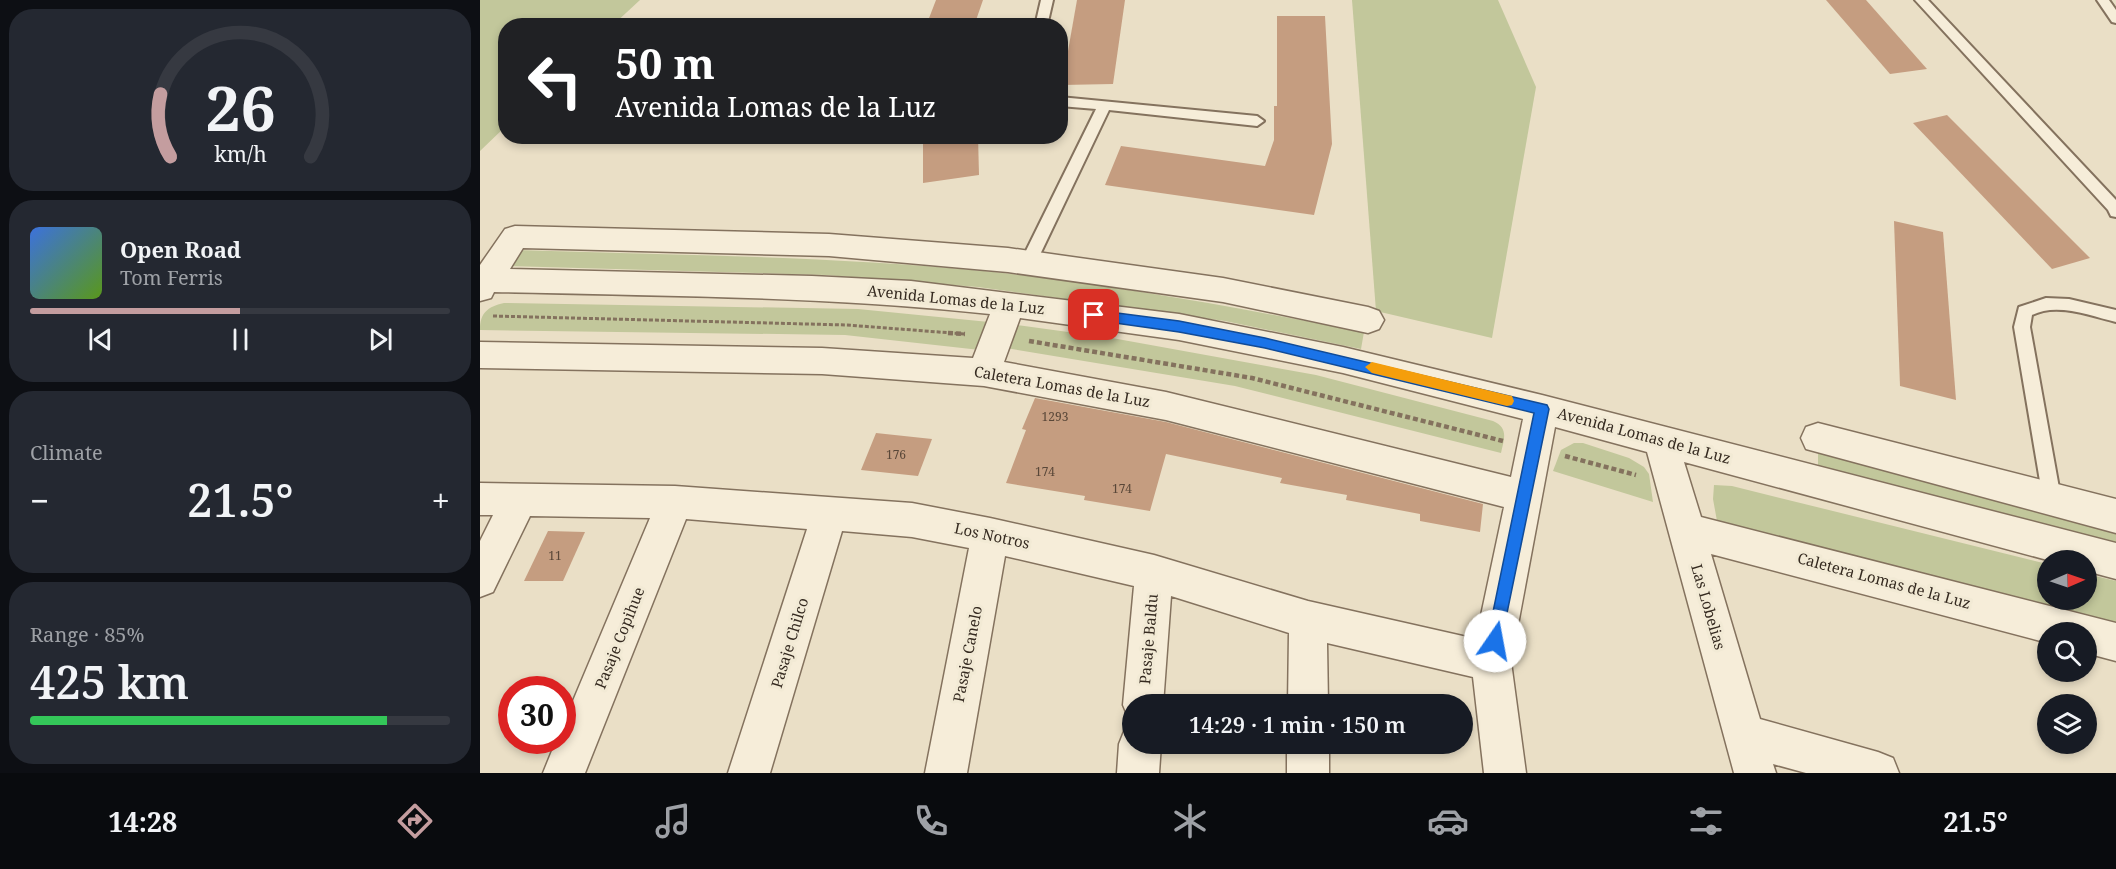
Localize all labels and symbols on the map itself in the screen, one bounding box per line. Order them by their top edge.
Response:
street label: Avenida Lomas de la Luz [866,280,1046,318]
pin [1068,289,1119,340]
street label: Caletera Lomas de la Luz [972,361,1152,411]
street label: Avenida Lomas de la Luz [1556,402,1733,468]
house number: 1293 [1042,408,1069,425]
house number: 176 [886,446,906,463]
house number: 174 [1035,463,1055,480]
house number: 174 [1112,480,1132,497]
street label: Los Notros [953,517,1032,553]
house number: 11 [548,547,562,564]
street label: Caletera Lomas de la Luz [1795,547,1973,613]
north arrow [2037,550,2097,610]
street label: Las Lobelias [1687,561,1731,652]
street label: Pasaje Copihue [590,584,649,691]
street label: Pasaje Baldu [1134,592,1162,685]
street label: Pasaje Chilco [766,595,812,690]
street label: Pasaje Canelo [948,604,986,704]
position arrow [1463,609,1527,673]
speed limit sign: 30 [498,676,576,754]

